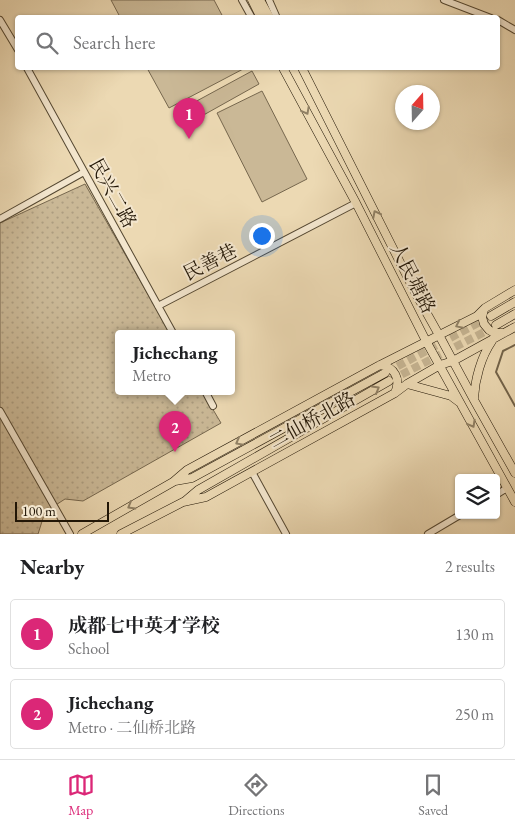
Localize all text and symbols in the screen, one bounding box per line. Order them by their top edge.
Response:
search box [15,15,500,70]
icon: search [33,29,61,57]
text: Search here [73,30,155,55]
north arrow [395,85,440,130]
pin: 1 [173,98,205,139]
one-way arrow [300,105,310,114]
street label: 民兴二路 [84,154,142,232]
one-way arrow [372,210,382,219]
your location [249,223,275,249]
street label: 民善巷 [179,238,241,286]
street label: 人民塘路 [385,238,441,318]
one-way arrow [456,319,465,329]
popup [115,330,235,395]
text: Jichechang [132,340,218,365]
text: Metro [132,365,171,386]
one-way arrow [370,385,379,395]
street label: 二仙桥北路 [264,386,360,454]
pin: 2 [159,411,191,452]
one-way arrow [466,419,476,428]
one-way arrow [235,436,244,446]
map controls [455,474,500,519]
button: layers [455,474,500,519]
scale bar [15,499,109,522]
one-way arrow [127,500,136,510]
text: 100 m [22,502,56,520]
text: Nearby [20,553,84,580]
text: 2 results [445,556,495,577]
text: 成都七中英才学校 [68,613,220,638]
text: 1 [33,624,41,645]
text: 130 m [455,624,494,645]
text: School [68,638,110,659]
text: Jichechang [68,690,153,715]
text: 2 [33,704,41,725]
text: 250 m [455,704,494,725]
text: Metro · 二仙桥北路 [68,717,196,738]
tab: Map [67,771,95,819]
tab: Directions [228,771,285,819]
tab: Saved [418,771,448,819]

